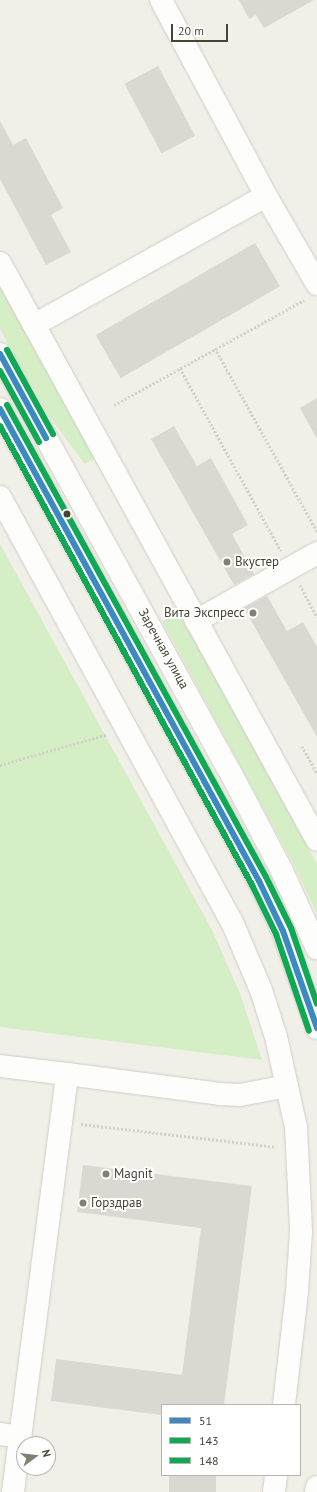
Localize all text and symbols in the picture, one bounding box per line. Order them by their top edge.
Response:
scale bar [173,16,230,42]
text: 20 m [178,23,204,38]
unlabelled marker [62,509,72,519]
place label: Вкустер [235,554,279,570]
marker: Вкустер [222,557,232,567]
place label: Вита Экспресс [164,605,245,621]
street label: Заречная улица [134,606,192,692]
marker: Вита Экспресс [248,608,258,618]
place label: Magnit [114,1166,153,1182]
marker: Magnit [101,1169,111,1179]
place label: Горздрав [91,1195,142,1211]
marker: Горздрав [78,1198,88,1208]
legend [161,1404,301,1476]
text: 51 [199,1413,212,1428]
text: 143 [199,1433,219,1448]
north arrow [16,1436,56,1476]
text: N [39,1448,54,1458]
text: 148 [199,1453,219,1468]

